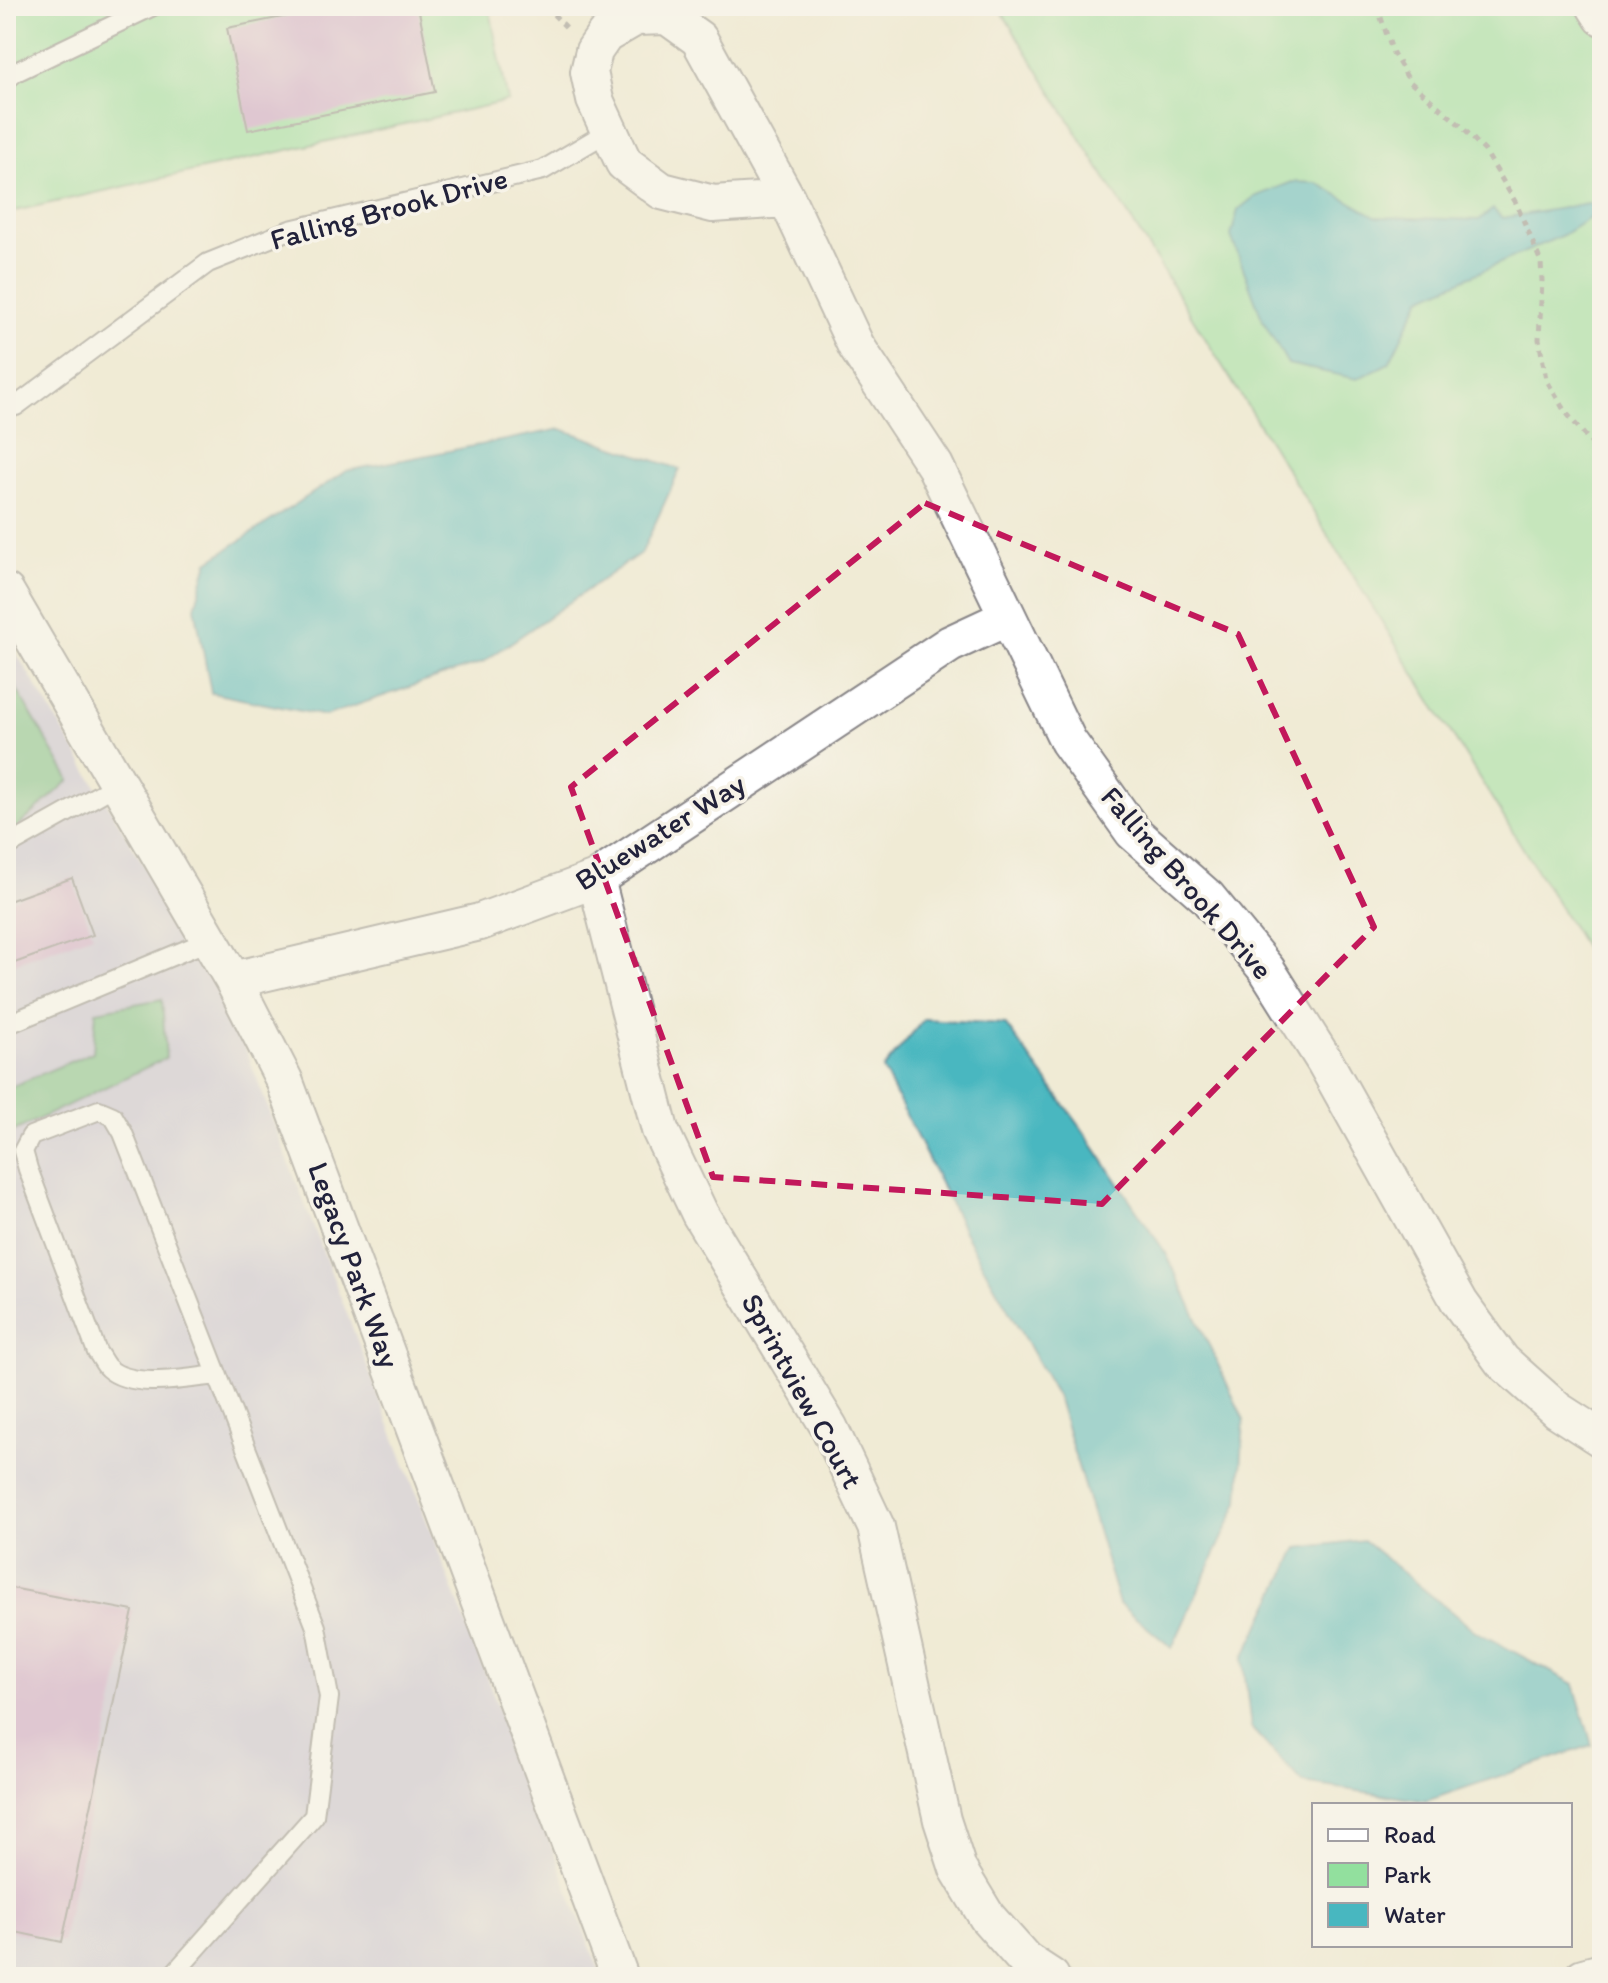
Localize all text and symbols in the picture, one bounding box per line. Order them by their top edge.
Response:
street label: Falling Brook Drive [266,159,512,258]
street label: Bluewater Way [568,765,752,899]
street label: Falling Brook Drive [1093,778,1281,987]
street label: Legacy Park Way [300,1157,409,1373]
street label: Sprintview Court [734,1287,871,1495]
legend [1312,1803,1572,1947]
text: Road [1384,1820,1436,1849]
text: Park [1384,1860,1431,1889]
text: Water [1384,1900,1446,1929]

